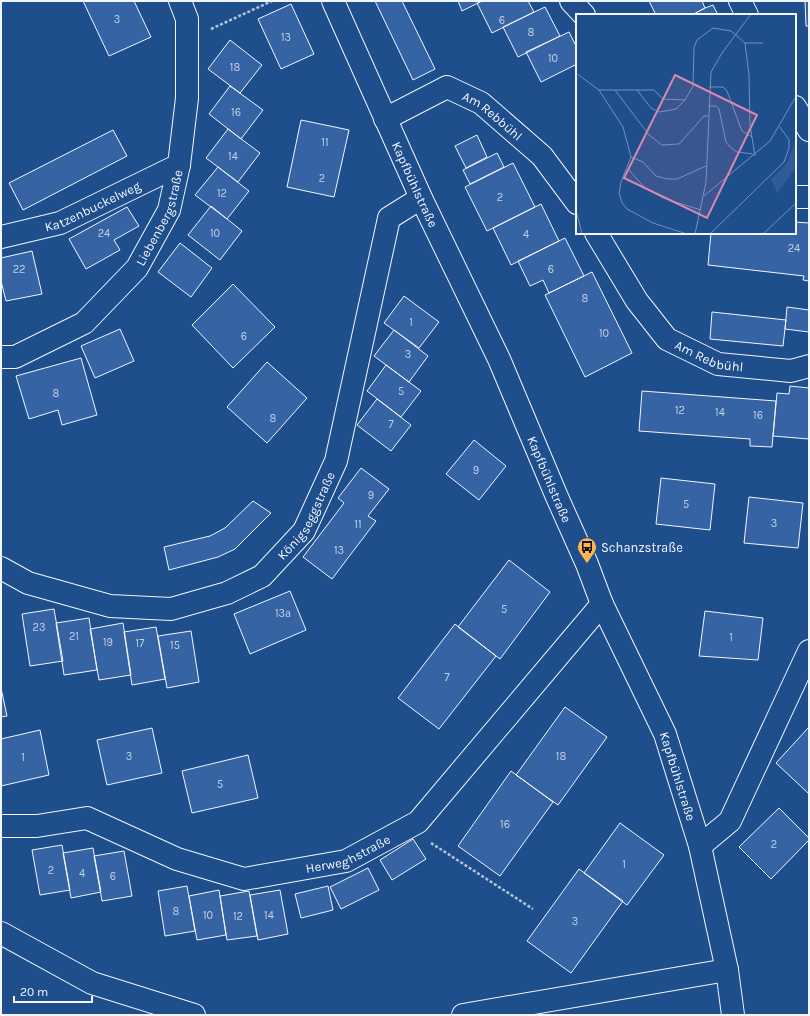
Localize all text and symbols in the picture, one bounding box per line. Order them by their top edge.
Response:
house number: 3 [114,13,120,26]
house number: 6 [499,14,505,27]
inset map [576,14,796,234]
house number: 8 [528,26,535,39]
house number: 13 [281,31,291,44]
house number: 10 [548,52,558,65]
house number: 18 [230,61,240,74]
street label: Am Rebbühl [460,88,525,144]
house number: 16 [231,106,241,119]
house number: 11 [321,136,329,149]
street label: Kapfbühlstraße [389,139,441,230]
house number: 14 [228,150,238,163]
street label: Liebenbergstraße [133,168,186,268]
house number: 2 [319,172,325,185]
street label: Katzenbuckelweg [43,178,144,234]
house number: 12 [217,187,227,200]
house number: 2 [497,191,503,204]
house number: 24 [98,227,110,240]
house number: 10 [210,227,220,240]
house number: 4 [523,228,529,241]
house number: 24 [788,242,800,255]
house number: 22 [13,263,25,276]
house number: 6 [548,263,554,276]
house number: 8 [582,292,589,305]
house number: 1 [409,316,413,329]
house number: 10 [599,327,609,340]
house number: 6 [241,330,247,343]
street label: Am Rebbühl [673,337,744,374]
house number: 3 [405,348,411,361]
house number: 5 [398,385,404,398]
house number: 8 [53,387,60,400]
house number: 12 [675,404,685,417]
house number: 14 [715,406,725,419]
house number: 16 [753,409,763,422]
house number: 8 [270,412,277,425]
house number: 7 [388,418,394,431]
street label: Kapfbühlstraße [524,434,575,525]
house number: 9 [473,464,479,477]
street label: Königseggstraße [274,469,338,563]
house number: 9 [368,489,374,502]
house number: 5 [683,498,689,511]
house number: 3 [771,517,777,530]
house number: 11 [354,518,362,531]
bus stop icon: Schanzstraße [576,536,598,564]
place label: Schanzstraße [601,540,683,555]
house number: 13 [334,544,344,557]
house number: 5 [501,603,507,616]
house number: 13a [275,607,291,620]
house number: 23 [33,621,45,634]
house number: 21 [69,630,79,643]
house number: 1 [729,631,733,644]
house number: 19 [103,636,113,649]
house number: 17 [136,637,144,650]
house number: 15 [170,639,180,652]
house number: 7 [444,671,450,684]
street label: Kapfbühlstraße [657,730,699,823]
house number: 3 [126,750,132,763]
house number: 18 [556,750,566,763]
house number: 1 [21,751,25,764]
house number: 5 [217,778,223,791]
house number: 16 [500,818,510,831]
street label: Herweghstraße [305,831,393,876]
house number: 2 [771,838,777,851]
house number: 1 [622,858,626,871]
house number: 2 [48,864,54,877]
house number: 4 [79,867,85,880]
house number: 6 [110,870,116,883]
house number: 8 [173,905,180,918]
house number: 10 [203,909,213,922]
house number: 14 [264,909,274,922]
house number: 12 [233,910,243,923]
house number: 3 [572,915,578,928]
scale bar [14,978,92,1004]
text: 20 m [20,985,48,999]

